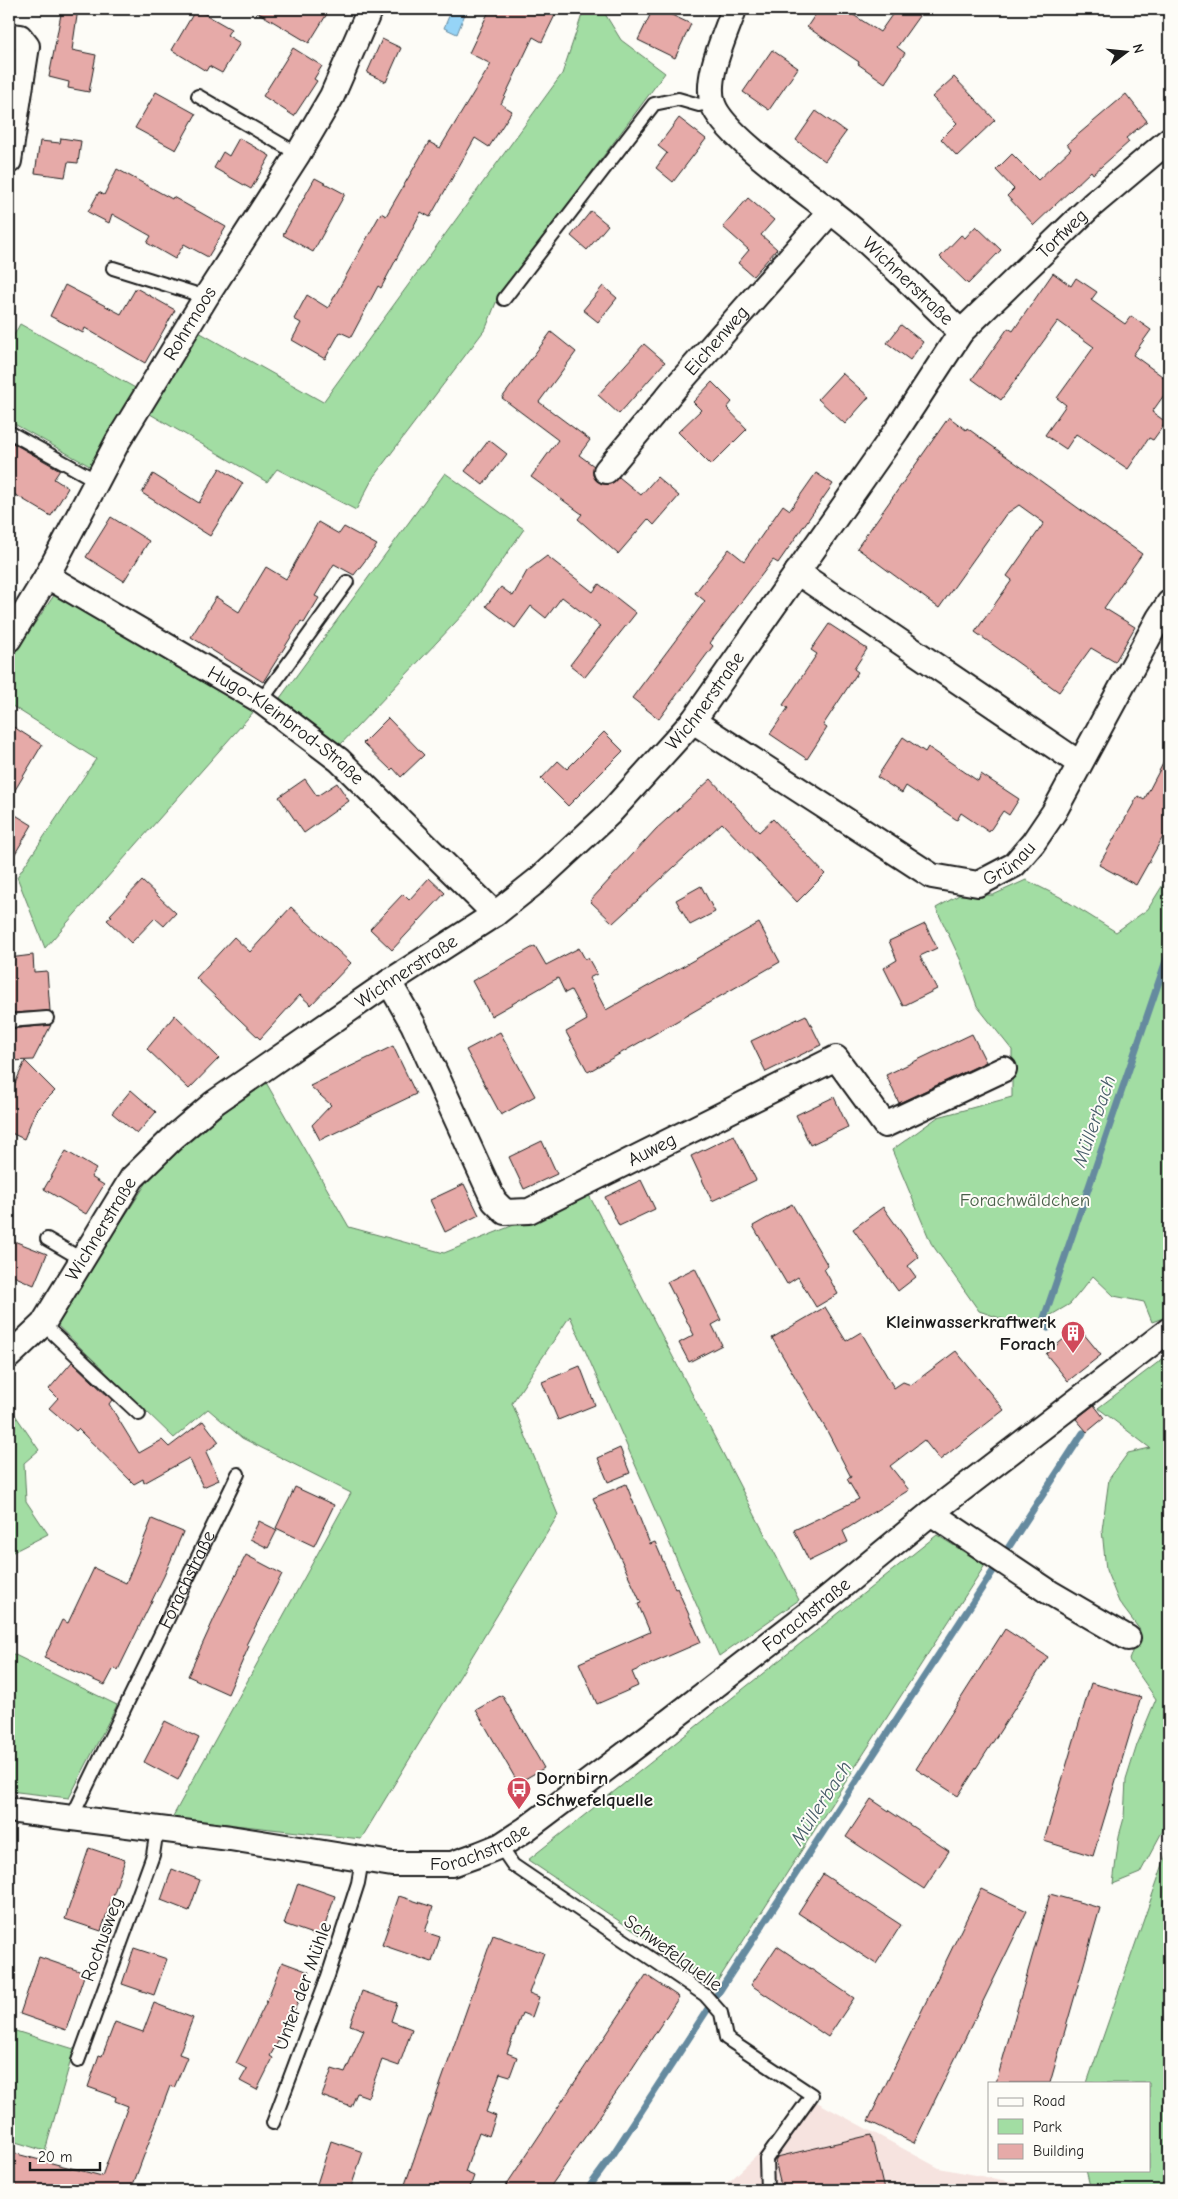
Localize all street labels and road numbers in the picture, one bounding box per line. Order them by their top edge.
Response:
street label: Torfweg [1032,204,1092,263]
street label: Wichnerstraße [858,232,958,330]
street label: Rohrmoos [159,282,221,364]
street label: Eichenweg [680,301,753,380]
street label: Wichnerstraße [661,647,749,755]
street label: Hugo-Kleinbrod-Straße [204,661,368,789]
street label: Grünau [979,837,1040,890]
street label: Wichnerstraße [351,930,462,1013]
street label: Auweg [624,1128,680,1171]
street label: Wichnerstraße [61,1173,141,1285]
street label: Forachstraße [154,1527,220,1632]
street label: Forachstraße [758,1573,855,1656]
street label: Forachstraße [430,1819,534,1875]
street label: Rochusweg [76,1894,128,1984]
street label: Schwefelquelle [620,1910,726,1996]
street label: Unter der Mühle [270,1919,336,2053]

